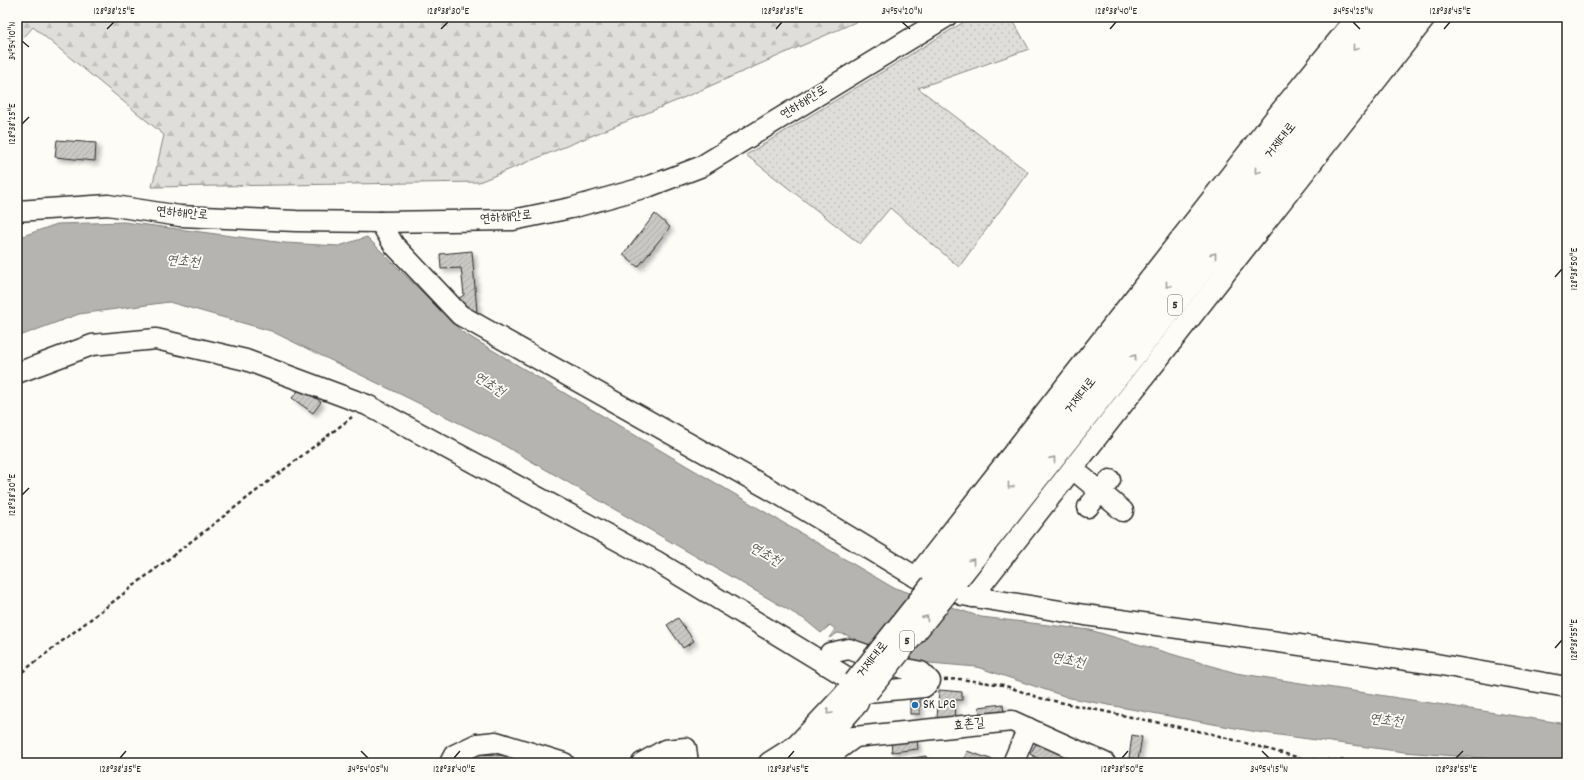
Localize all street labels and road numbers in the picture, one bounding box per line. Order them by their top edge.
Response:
street label: 연하해안로 [777,81,831,125]
street label: 거제대로 [1261,119,1301,163]
street label: 연하해안로 [155,202,209,226]
street label: 연하해안로 [479,206,533,230]
road number: 5 [1168,295,1182,315]
street label: 거제대로 [1061,374,1101,418]
road number: 5 [900,631,914,651]
street label: 거제대로 [853,638,893,682]
street label: 효촌길 [952,714,986,736]

